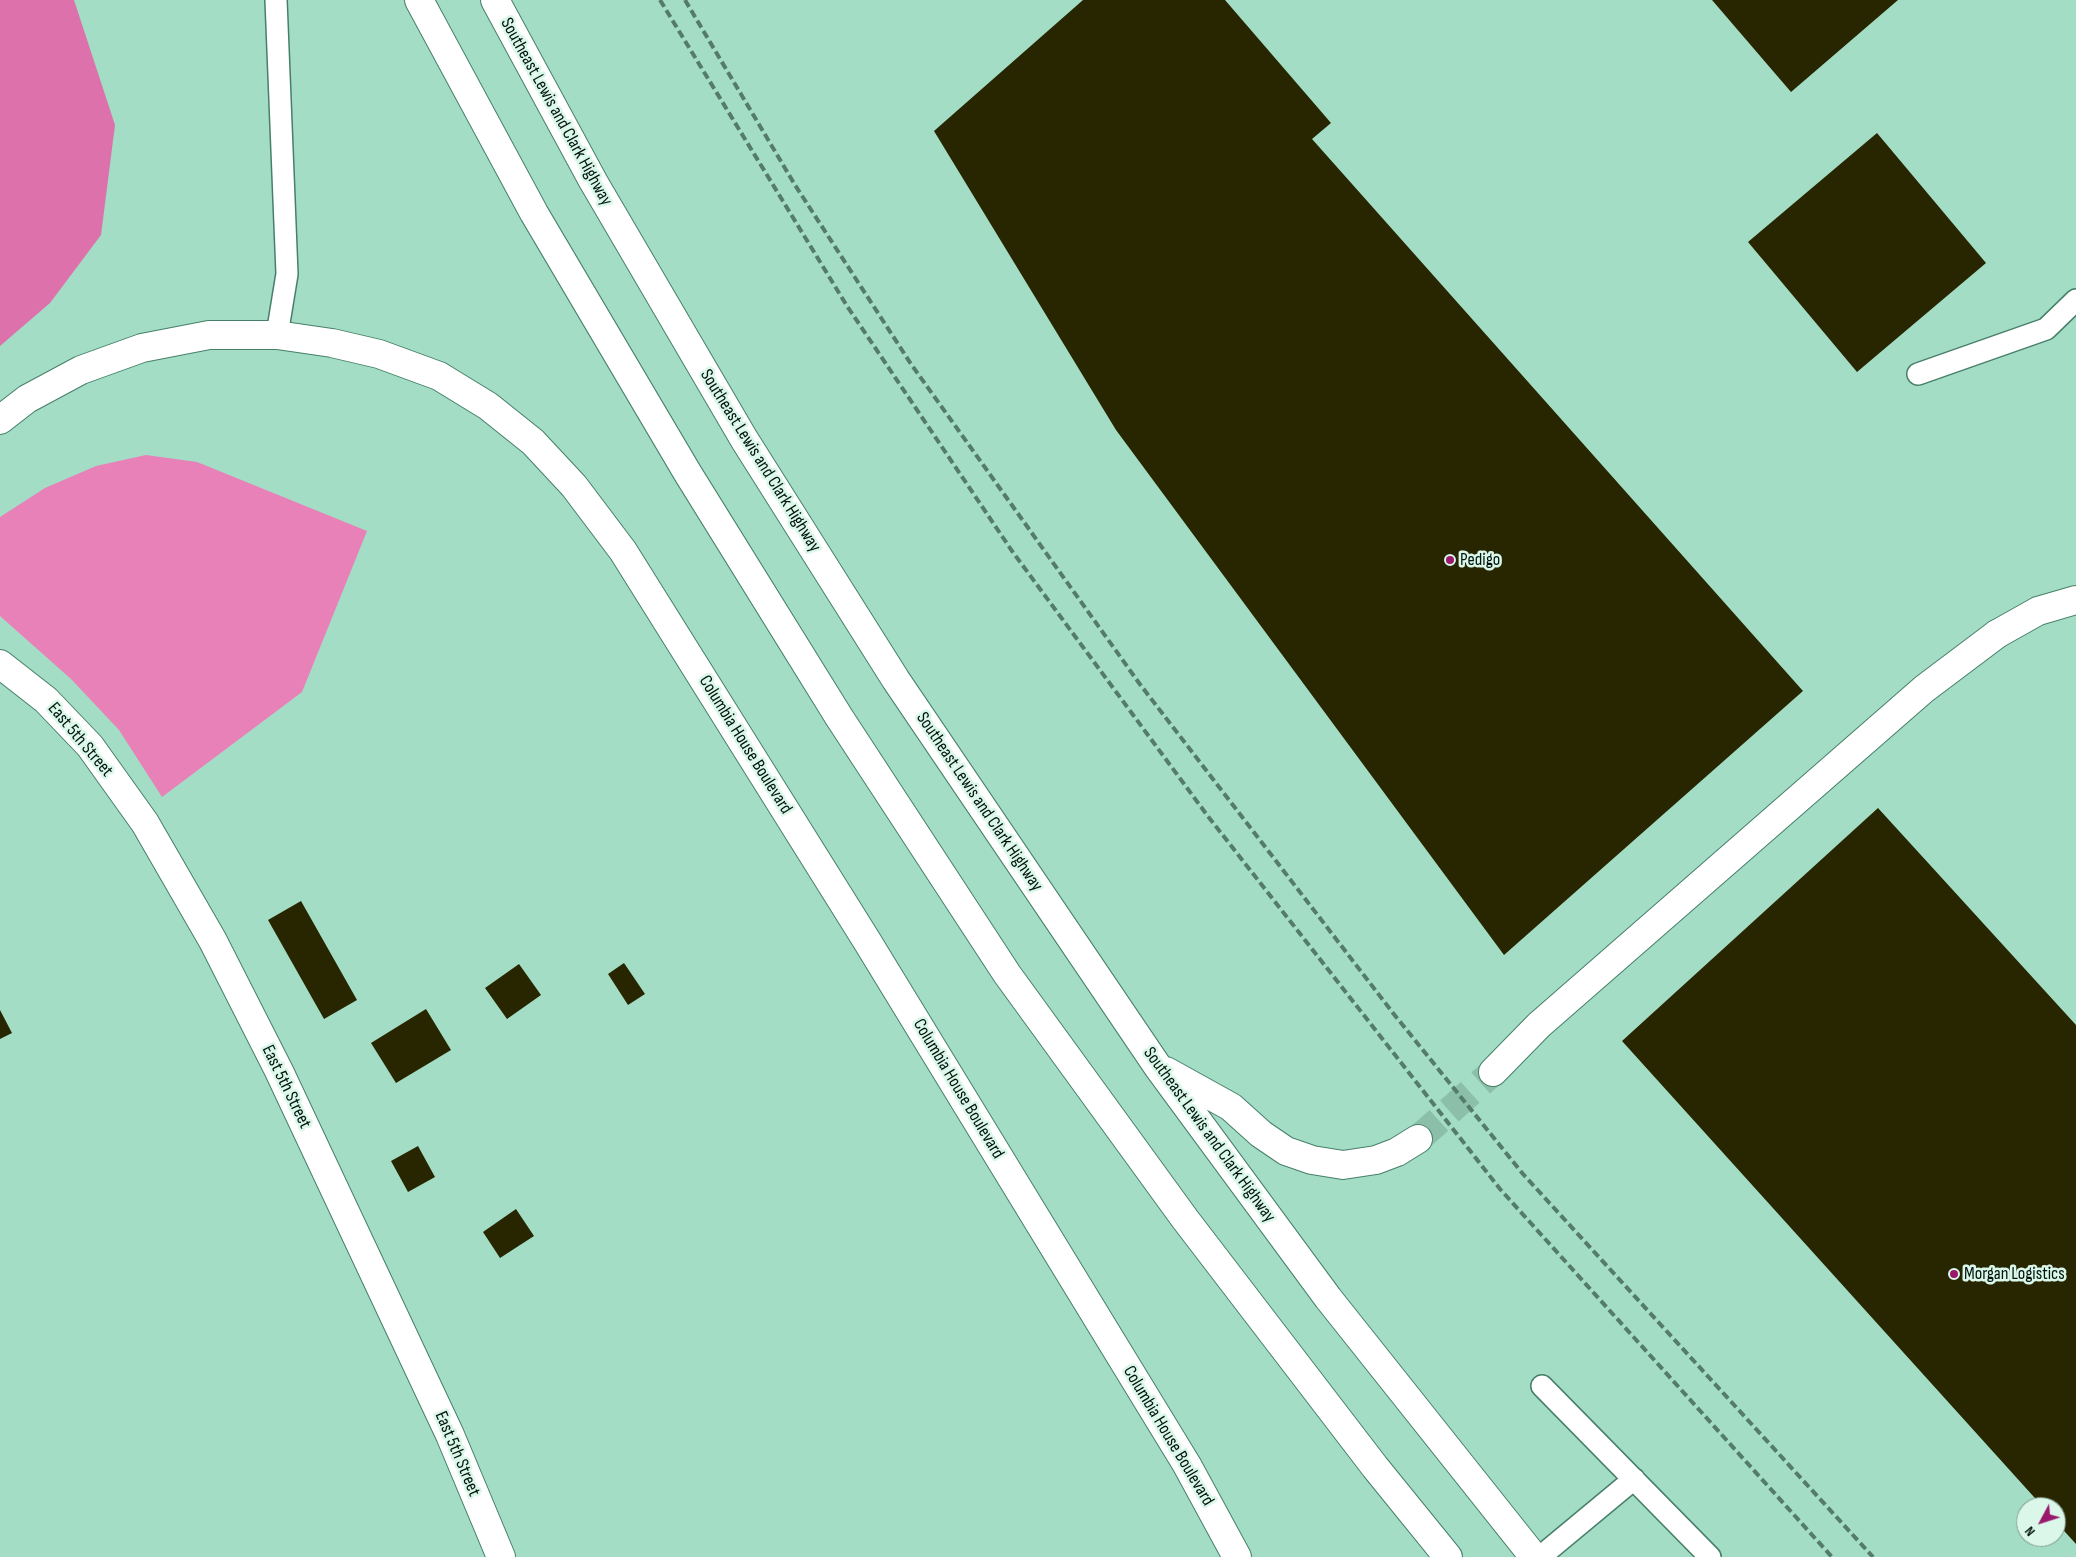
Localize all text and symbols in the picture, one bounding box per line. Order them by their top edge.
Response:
street label: Southeast Lewis and Clark Highway [495,14,617,210]
street label: Southeast Lewis and Clark Highway [695,366,825,556]
place label: Pedigo [1460,549,1500,571]
marker: Pedigo [1444,554,1456,566]
street label: Columbia House Boulevard [694,672,796,818]
street label: East 5th Street [43,699,117,781]
street label: Southeast Lewis and Clark Highway [911,708,1047,896]
street label: Columbia House Boulevard [908,1015,1008,1163]
street label: East 5th Street [257,1042,315,1132]
street label: Southeast Lewis and Clark Highway [1138,1043,1280,1227]
place label: Morgan Logistics [1964,1263,2065,1285]
marker: Morgan Logistics [1948,1268,1960,1280]
street label: Columbia House Boulevard [1118,1362,1218,1510]
street label: East 5th Street [429,1408,485,1500]
north arrow [2016,1497,2066,1547]
text: N [2021,1523,2039,1540]

